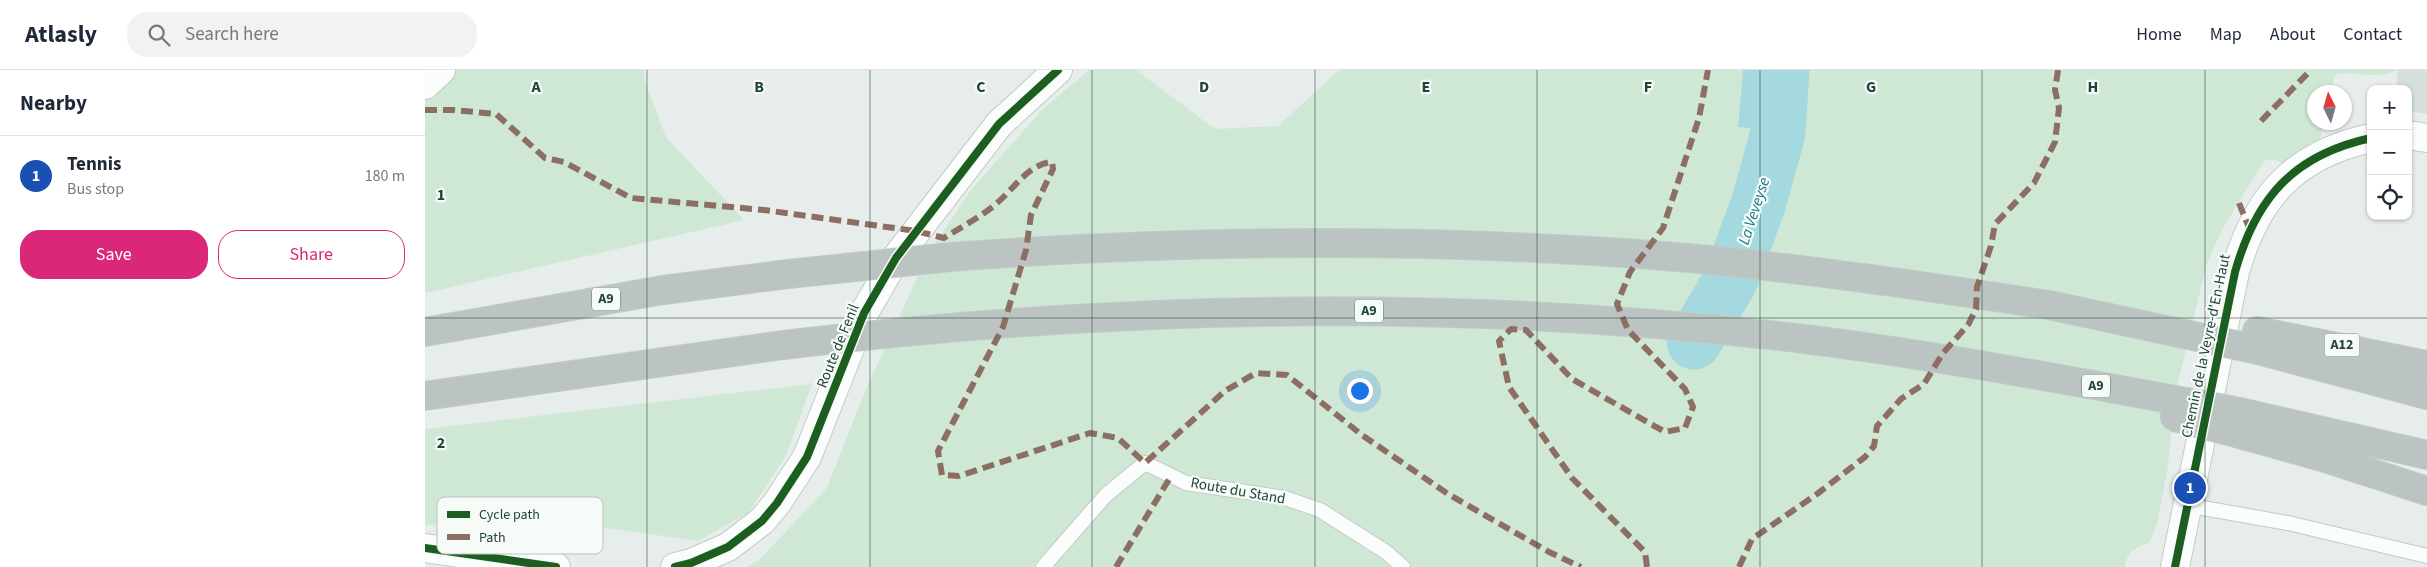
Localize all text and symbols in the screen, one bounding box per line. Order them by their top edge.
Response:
search box [127,12,477,57]
text: Atlasly [25,17,97,52]
icon: search [145,21,173,49]
text: Search here [185,21,279,48]
text: Home [2136,22,2182,47]
text: Map [2210,22,2242,47]
text: About [2270,22,2315,47]
text: Contact [2343,22,2402,47]
text: A [530,76,541,98]
text: B [754,76,764,98]
text: C [976,76,986,98]
text: D [1199,76,1209,98]
text: E [1422,76,1430,98]
text: F [1644,76,1652,98]
text: G [1866,76,1876,98]
text: H [2088,76,2098,98]
north arrow [2307,85,2352,130]
map controls [2367,85,2412,220]
button: + [2367,85,2412,130]
text: Nearby [20,88,87,118]
button: − [2367,130,2412,175]
text: Tennis [67,151,121,178]
text: 1 [32,165,40,187]
text: 180 m [365,165,405,187]
water label: La Veveyse [1733,174,1775,248]
button: locate [2367,175,2412,220]
text: Bus stop [67,178,124,200]
text: 1 [437,184,445,206]
button: Save [20,230,208,279]
button: Share [218,230,405,279]
street label: Chemin de la Veyre-d'En-Haut [2176,252,2236,440]
road number: A9 [592,288,620,310]
road number: A9 [1355,300,1383,322]
street label: Route de Fenil [812,301,864,391]
road number: A12 [2325,334,2359,356]
road number: A9 [2082,374,2110,398]
your location [1347,378,1373,404]
text: 2 [437,432,445,454]
pin: 1 [2174,469,2206,507]
street label: Route du Stand [1189,472,1287,510]
legend [437,497,603,554]
text: Cycle path [479,505,540,525]
text: Path [479,528,506,548]

